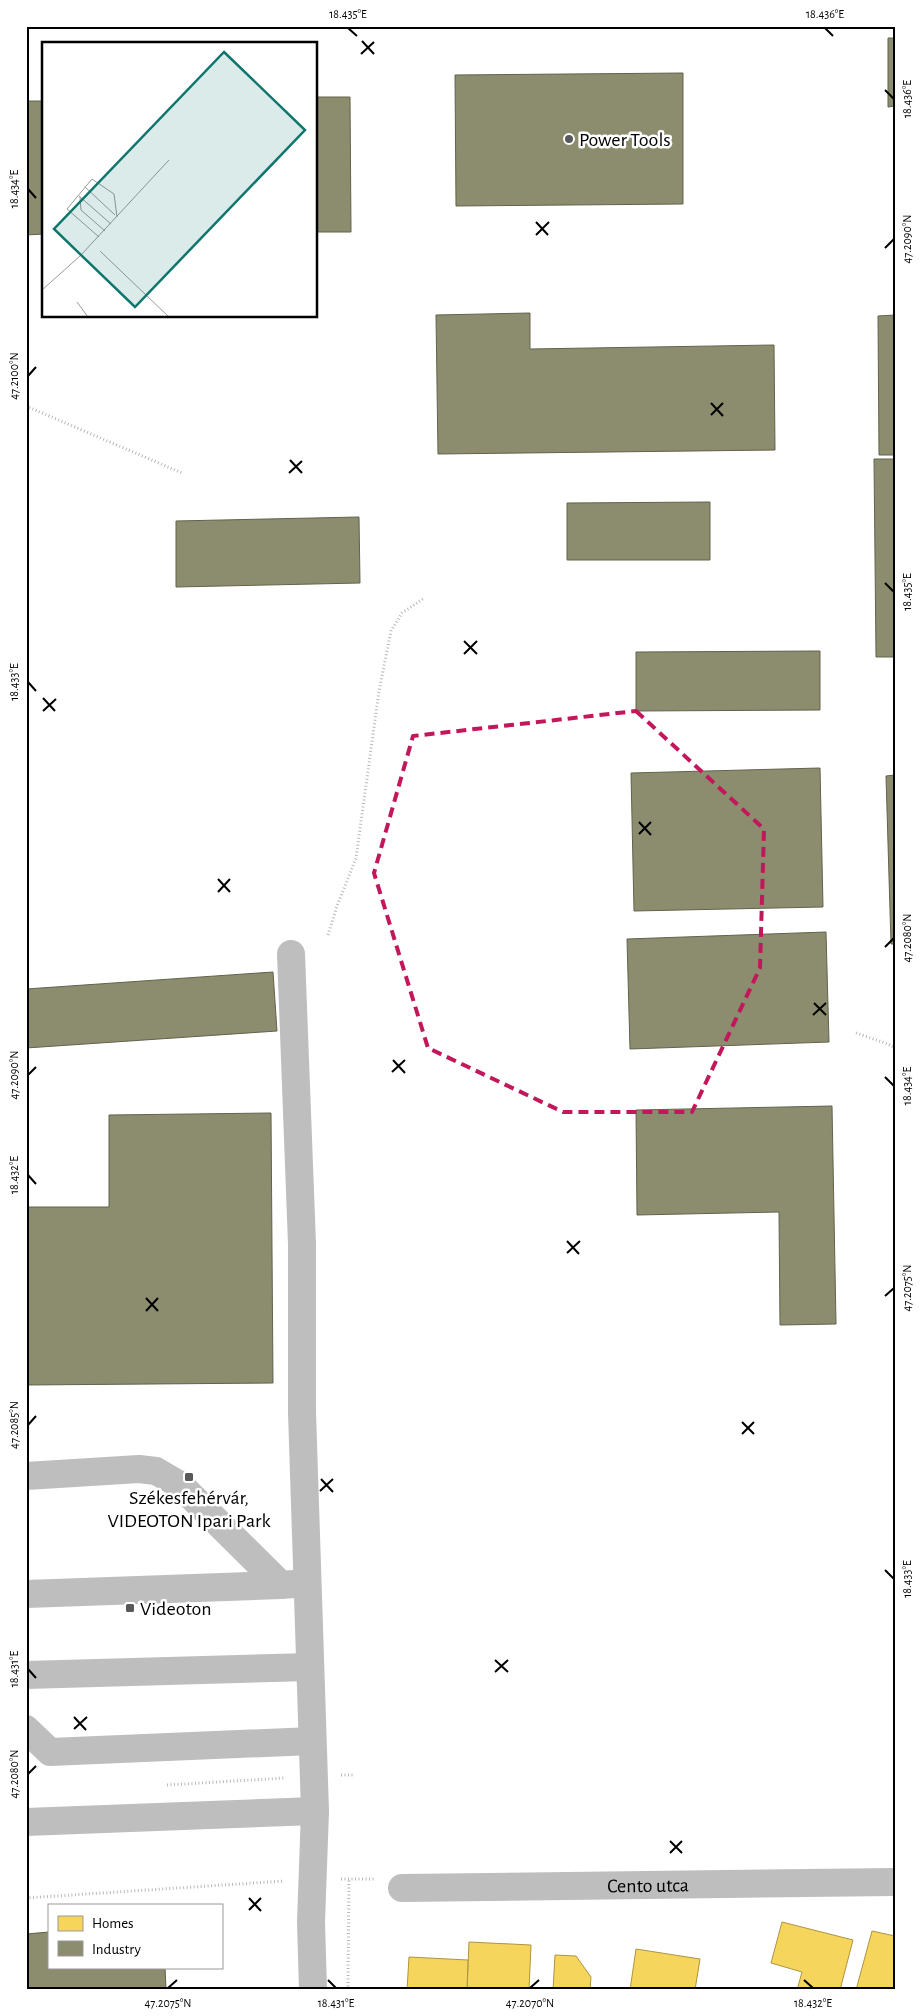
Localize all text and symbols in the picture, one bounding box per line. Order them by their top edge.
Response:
text: 18.435°E [329,8,367,20]
text: 18.436°E [806,8,844,20]
inset map [42,42,318,318]
text: 18.436°E [901,80,913,118]
place label: Power Tools [579,130,671,150]
marker: Power Tools [563,133,575,145]
text: 18.434°E [8,170,20,208]
text: 47.2090°N [901,214,913,264]
text: 47.2100°N [8,352,20,400]
text: 18.435°E [901,573,913,611]
text: 18.433°E [8,663,20,701]
text: 47.2080°N [901,913,913,963]
text: 47.2090°N [8,1050,20,1100]
text: 18.434°E [901,1067,913,1105]
text: 18.432°E [8,1156,20,1194]
text: 47.2075°N [901,1264,913,1312]
text: 47.2085°N [8,1401,20,1449]
marker: Székesfehérvár, VIDEOTON Ipari Park [183,1471,195,1483]
place label: Székesfehérvár, VIDEOTON Ipari Park [107,1488,271,1531]
text: 18.433°E [901,1560,913,1598]
place label: Videoton [140,1599,212,1619]
marker: Videoton [124,1602,136,1614]
text: 18.431°E [8,1650,20,1687]
text: 47.2080°N [8,1749,20,1799]
street label: Cento utca [607,1876,689,1897]
legend [48,1904,222,1968]
text: Homes [92,1916,134,1931]
text: Industry [92,1942,141,1957]
text: 47.2075°N [144,1997,192,2009]
text: 18.431°E [318,1997,355,2009]
text: 47.2070°N [506,1997,554,2009]
text: 18.432°E [794,1997,832,2009]

